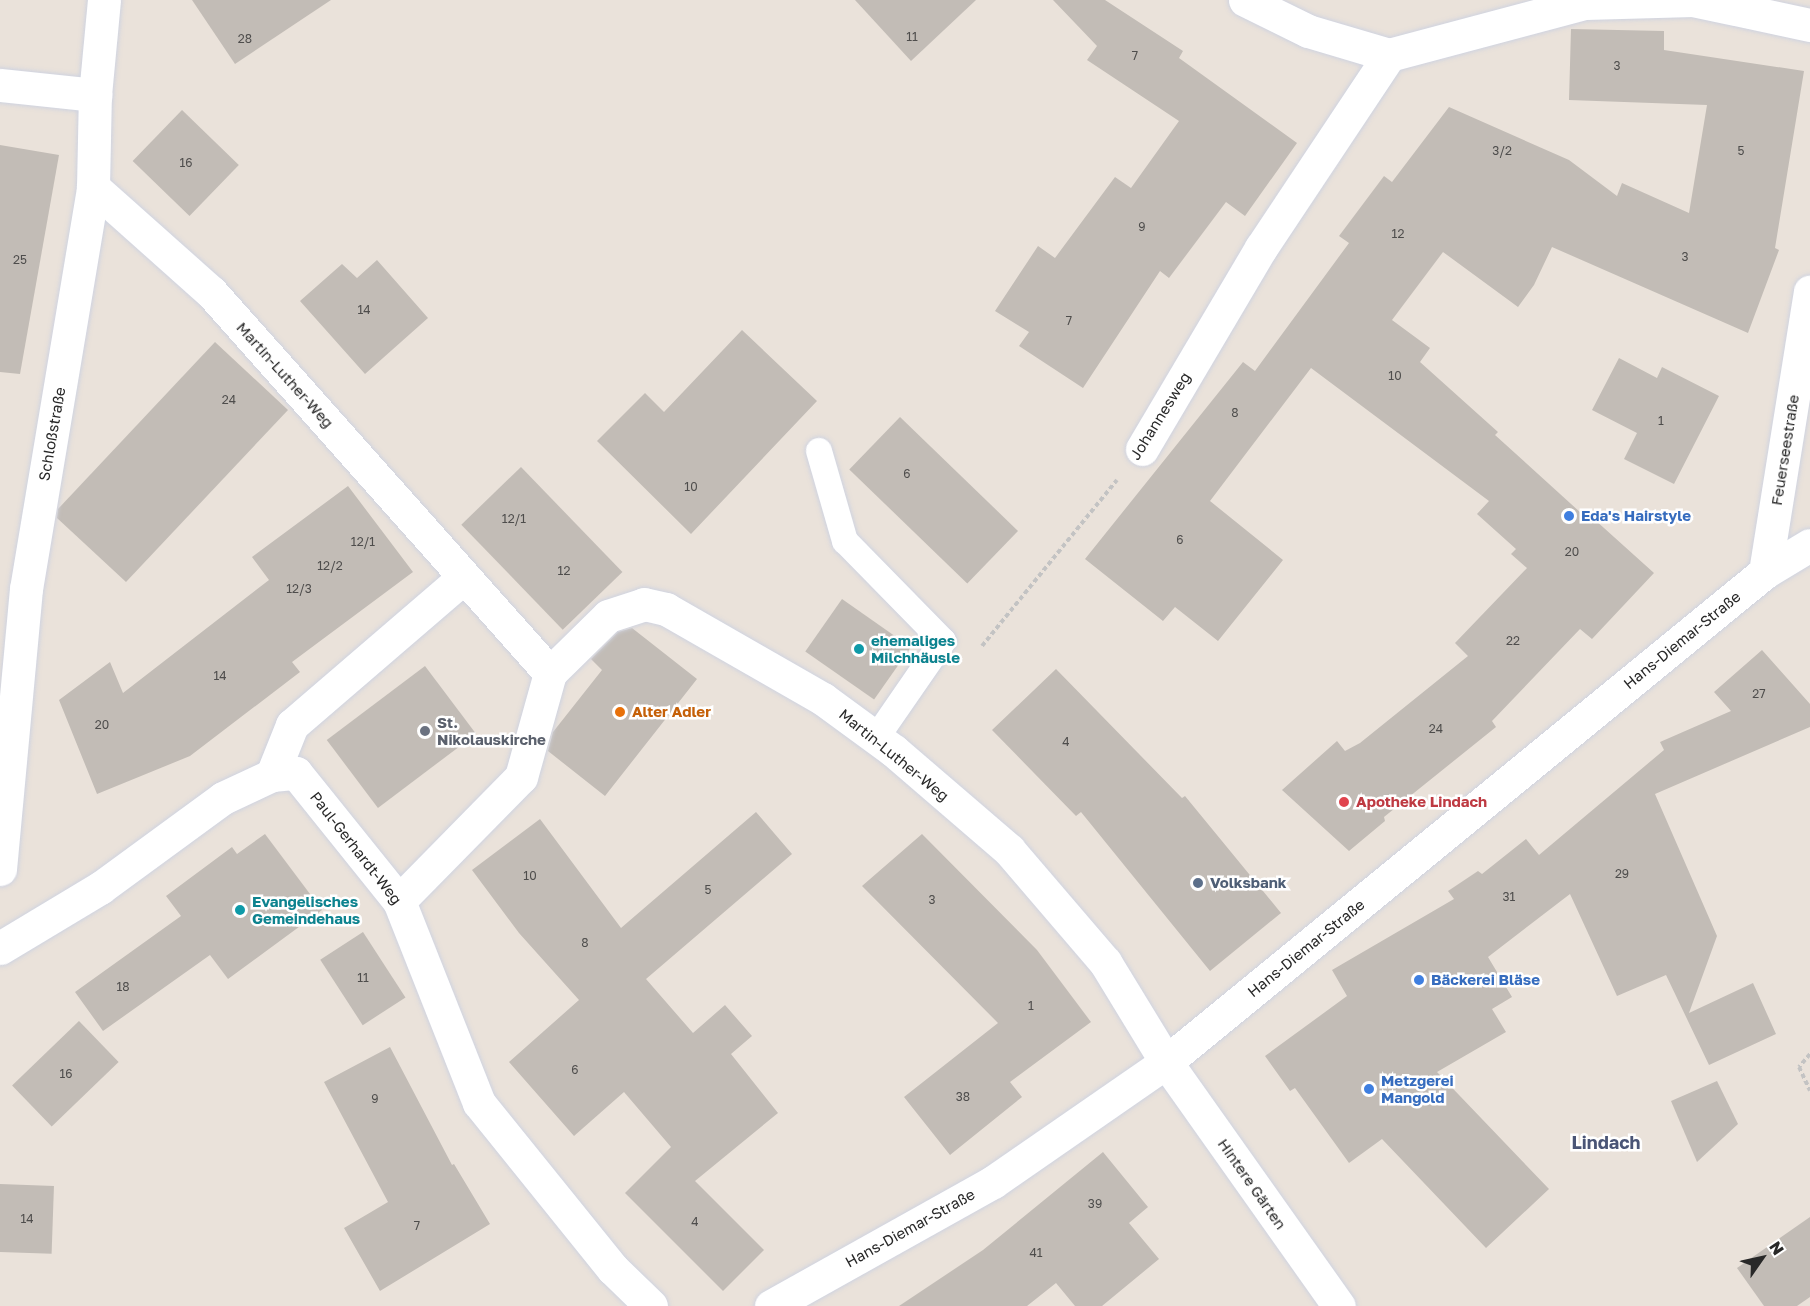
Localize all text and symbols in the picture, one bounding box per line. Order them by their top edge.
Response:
house number: 11 [906,30,918,44]
house number: 28 [238,32,252,46]
house number: 7 [1132,49,1138,63]
house number: 3 [1613,59,1621,73]
house number: 3/2 [1492,144,1512,158]
house number: 5 [1738,144,1744,158]
house number: 16 [179,156,193,170]
house number: 9 [1138,220,1146,234]
house number: 12 [1392,227,1404,241]
house number: 3 [1681,250,1689,264]
house number: 25 [13,253,27,267]
house number: 14 [357,303,371,317]
house number: 7 [1066,314,1072,328]
street label: Martin-Luther-Weg [233,318,337,432]
street label: Johannesweg [1126,369,1194,463]
house number: 10 [1388,369,1402,383]
street label: Schloßstraße [35,386,69,482]
house number: 24 [222,393,236,407]
street label: Feuerseestraße [1767,393,1803,507]
house number: 8 [1231,406,1239,420]
house number: 1 [1658,414,1664,428]
house number: 6 [903,467,911,481]
house number: 10 [684,480,698,494]
place label: Eda's Hairstyle [1581,507,1691,525]
marker: Eda's Hairstyle [1562,509,1576,523]
house number: 12/1 [502,512,526,526]
house number: 6 [1176,533,1184,547]
house number: 12/1 [351,535,375,549]
house number: 20 [1565,545,1579,559]
house number: 12/2 [317,559,343,573]
house number: 12 [558,564,570,578]
house number: 12/3 [286,582,312,596]
street label: Hans-Diemar-Straße [1620,587,1744,693]
place label: ehemaliges Milchhäusle [871,631,960,666]
house number: 22 [1506,634,1520,648]
marker: ehemaliges Milchhäusle [852,642,866,656]
house number: 14 [213,669,227,683]
house number: 27 [1752,687,1766,701]
place label: Alter Adler [632,703,711,721]
marker: Alter Adler [613,705,627,719]
street label: Martin-Luther-Weg [835,705,953,805]
place label: St. Nikolauskirche [437,713,546,748]
house number: 20 [95,718,109,732]
house number: 24 [1429,722,1443,736]
marker: St. Nikolauskirche [418,724,432,738]
house number: 4 [1062,735,1070,749]
street label: Paul-Gerhardt-Weg [306,788,406,908]
place label: Apotheke Lindach [1356,793,1487,811]
marker: Apotheke Lindach [1337,795,1351,809]
house number: 29 [1615,867,1629,881]
house number: 10 [523,869,537,883]
place label: Volksbank [1210,874,1286,892]
marker: Volksbank [1191,876,1205,890]
house number: 5 [705,883,711,897]
house number: 31 [1503,890,1515,904]
place label: Evangelisches Gemeindehaus [252,892,360,927]
house number: 3 [928,893,936,907]
street label: Hans-Diemar-Straße [1244,895,1368,1001]
marker: Evangelisches Gemeindehaus [233,903,247,917]
house number: 8 [581,936,589,950]
house number: 11 [357,971,369,985]
place label: Bäckerei Bläse [1431,971,1540,989]
marker: Bäckerei Bläse [1412,973,1426,987]
house number: 18 [116,980,130,994]
house number: 1 [1028,999,1034,1013]
house number: 6 [571,1063,579,1077]
house number: 16 [59,1067,73,1081]
place label: Metzgerei Mangold [1381,1071,1454,1106]
marker: Metzgerei Mangold [1362,1082,1376,1096]
house number: 38 [956,1090,970,1104]
house number: 9 [371,1092,379,1106]
district label: Lindach [1572,1131,1640,1153]
street label: Hintere Gärten [1214,1135,1290,1233]
street label: Hans-Diemar-Straße [842,1185,978,1271]
house number: 39 [1088,1197,1102,1211]
house number: 14 [20,1212,34,1226]
house number: 4 [691,1215,699,1229]
house number: 7 [414,1219,420,1233]
north arrow [1732,1228,1792,1288]
text: N [1765,1237,1789,1259]
house number: 41 [1029,1246,1043,1260]

